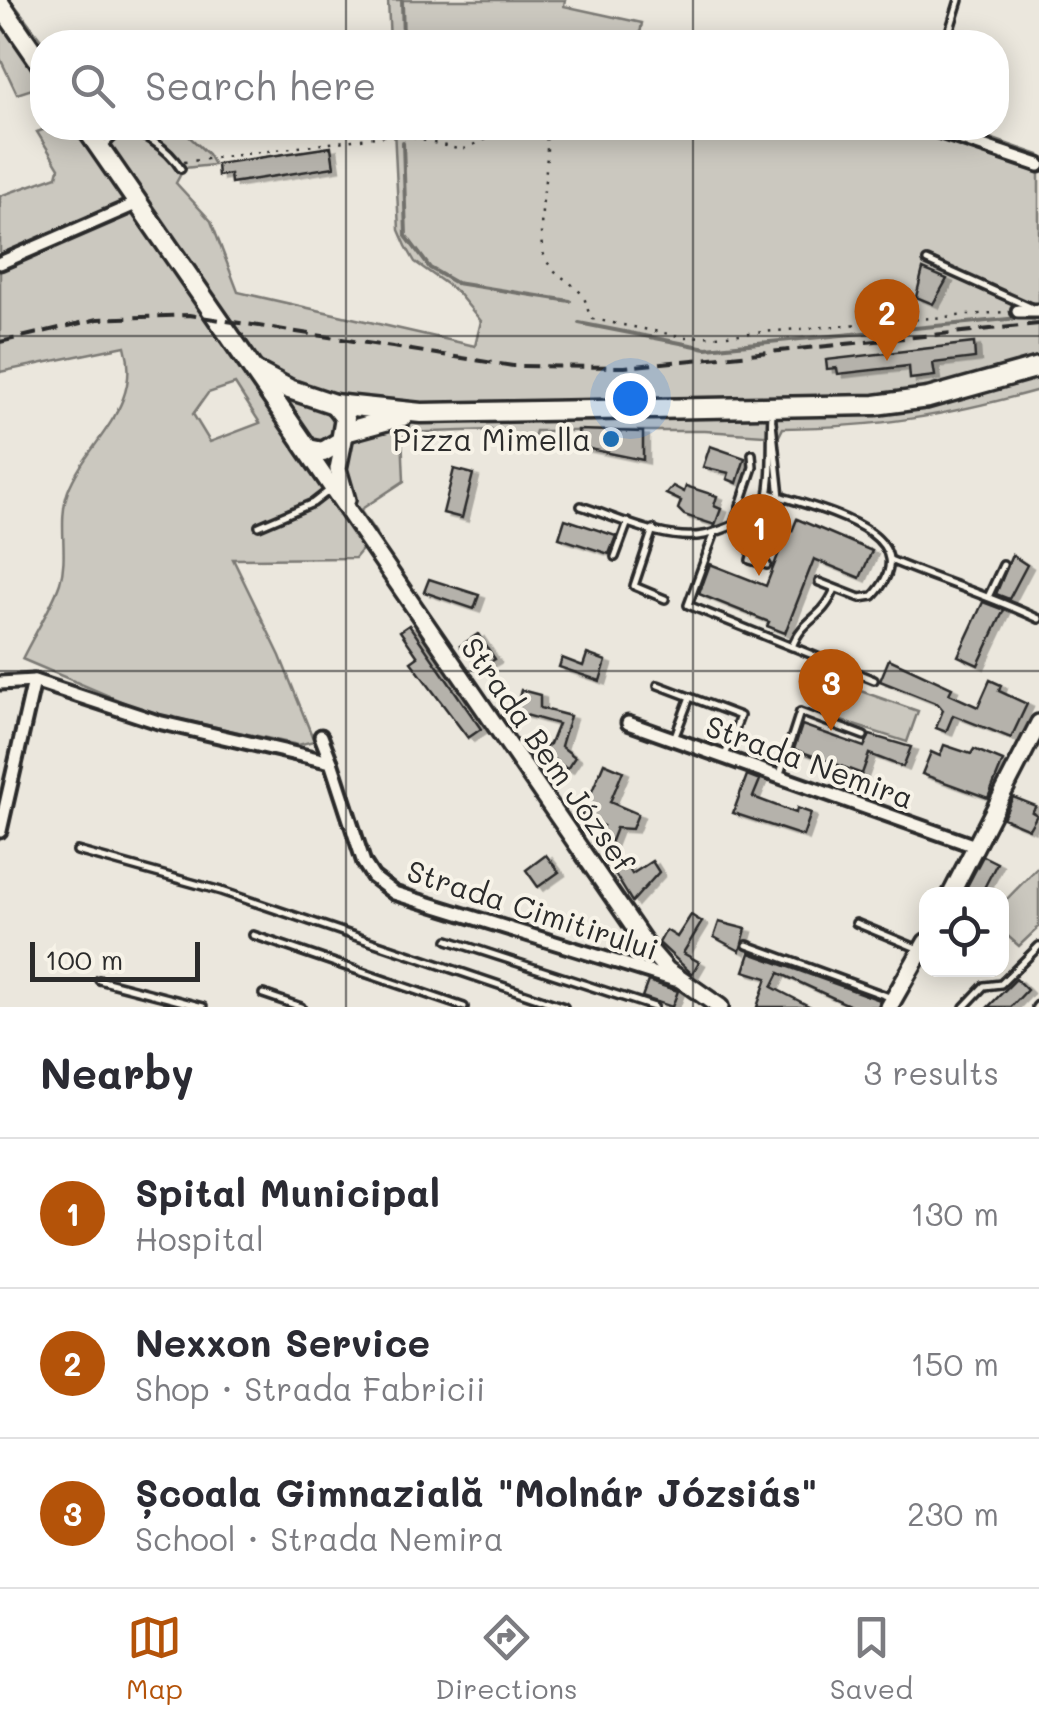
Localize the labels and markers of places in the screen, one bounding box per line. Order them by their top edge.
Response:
pin: 2 [854,278,920,361]
place label: Pizza Mimella [393,419,591,459]
marker: Pizza Mimella [600,428,622,450]
pin: 1 [726,494,792,576]
pin: 3 [798,648,864,731]

